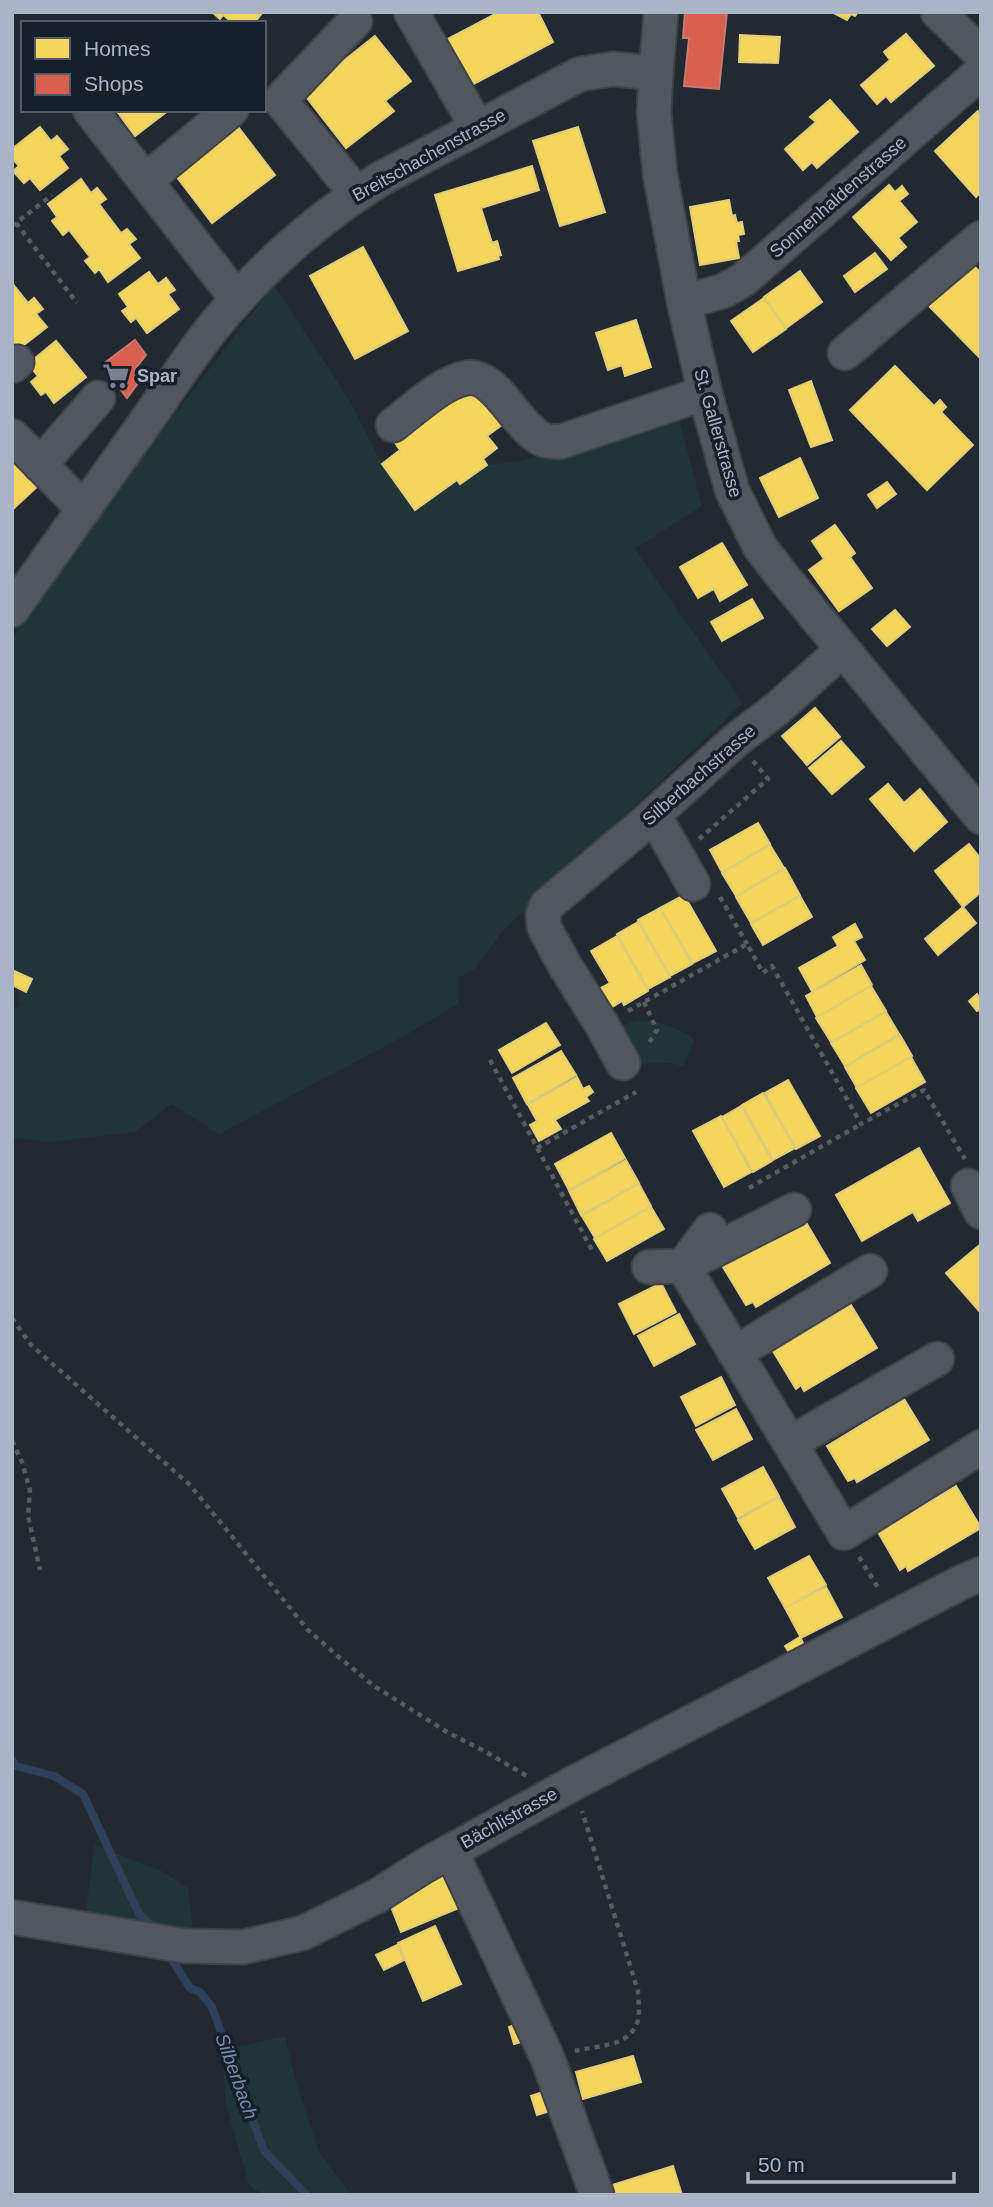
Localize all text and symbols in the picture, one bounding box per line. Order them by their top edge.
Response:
legend [21,21,266,112]
text: Homes [84,37,151,60]
text: Shops [84,72,144,95]
street label: Breitschachenstrasse [349,105,509,205]
street label: Sonnenhaldenstrasse [766,132,910,262]
supermarket icon: Spar [101,361,131,391]
place label: Spar [137,366,177,386]
street label: St. Gallerstrasse [690,366,746,500]
street label: Silberbachstrasse [638,721,760,829]
street label: Bächlistrasse [457,1783,561,1853]
water label: Silberbach [211,2030,262,2122]
scale bar [748,2140,954,2184]
text: 50 m [758,2153,805,2176]

